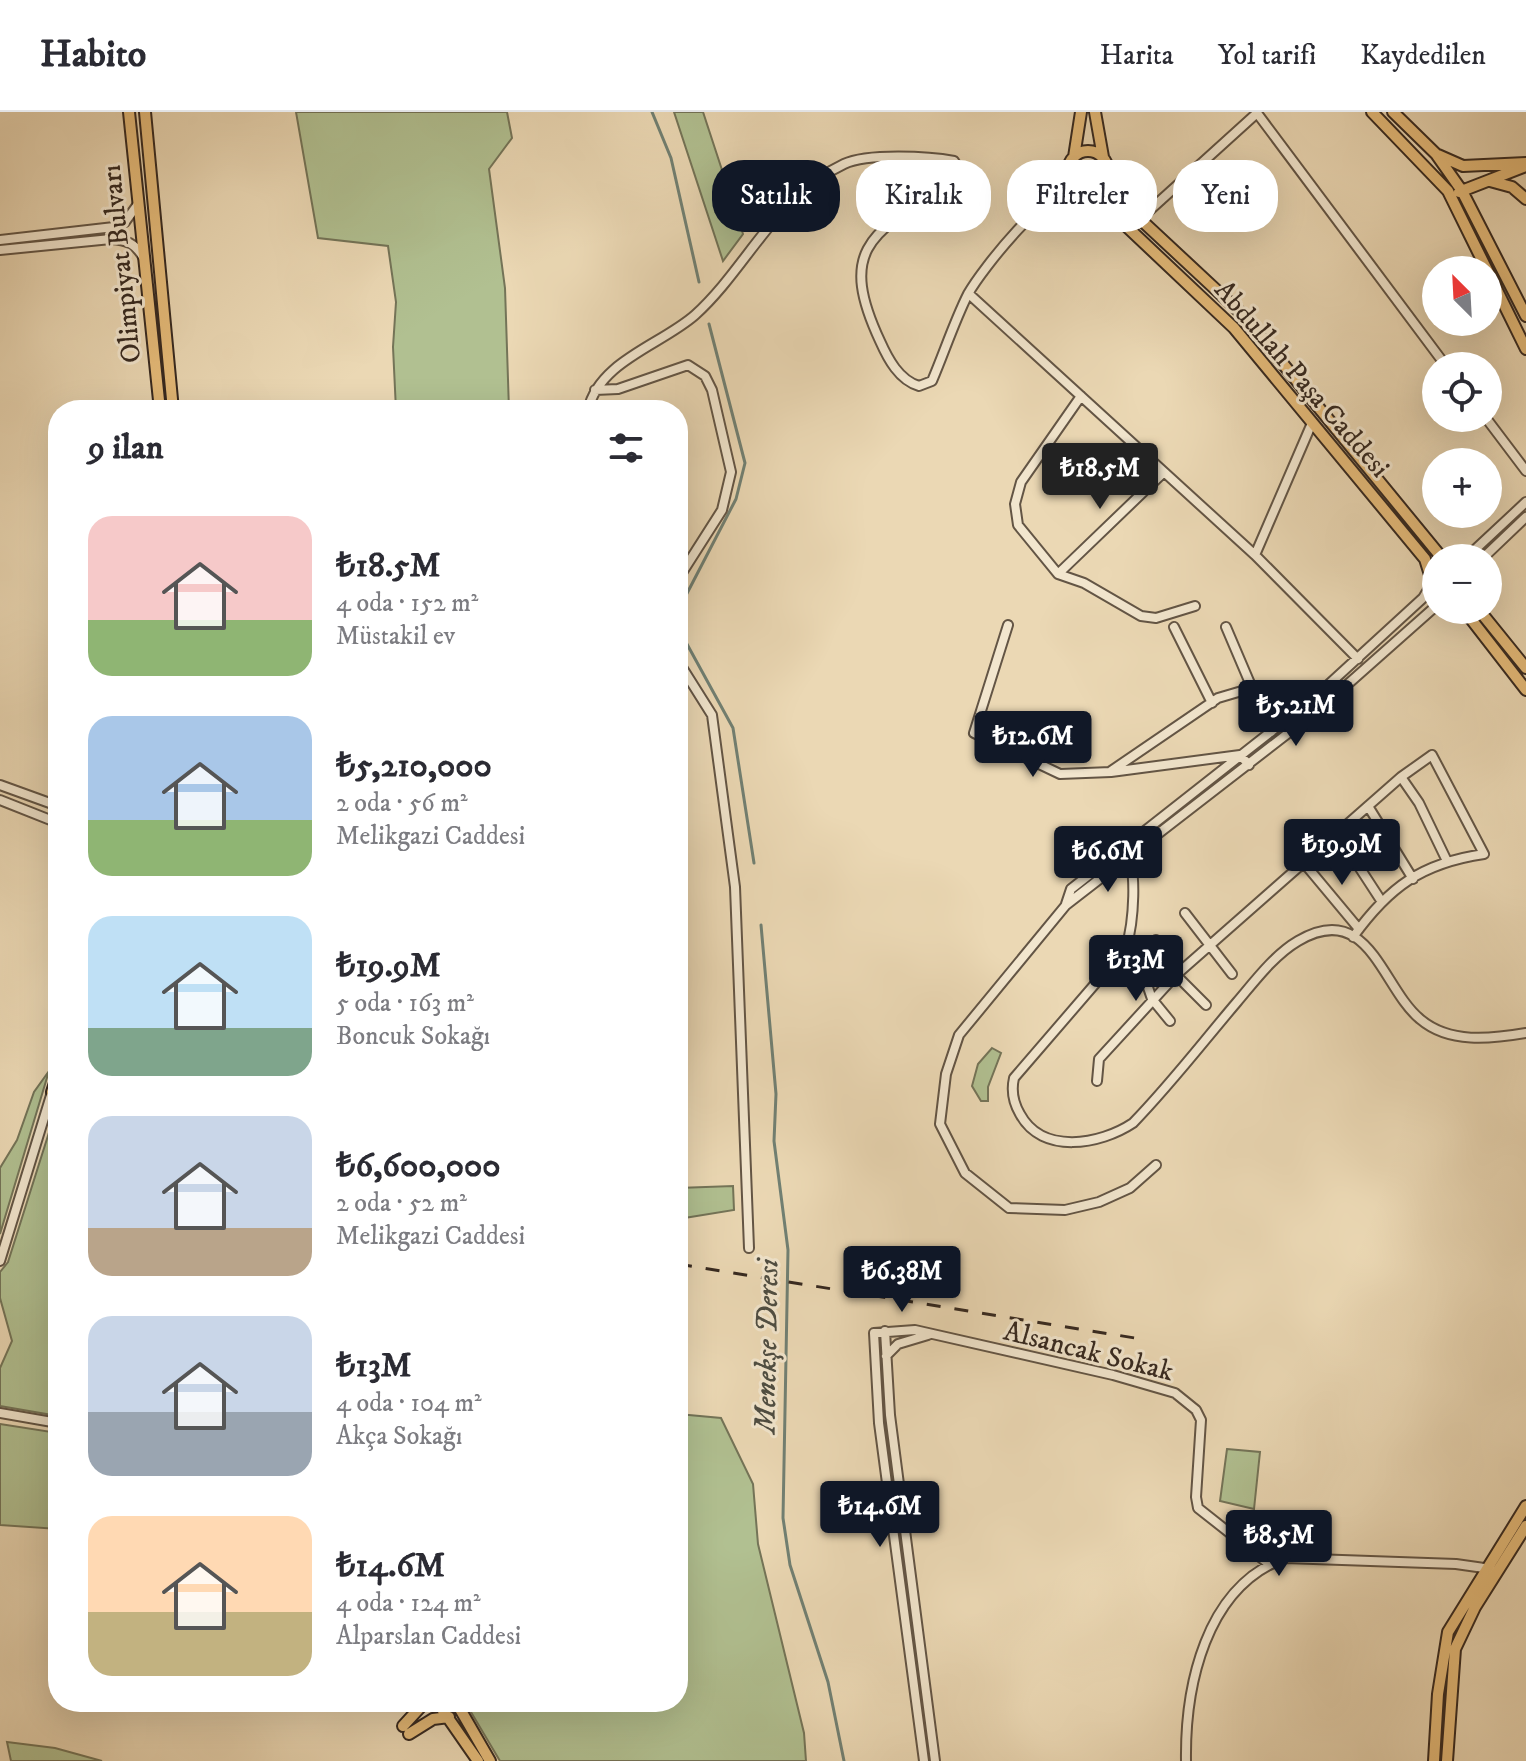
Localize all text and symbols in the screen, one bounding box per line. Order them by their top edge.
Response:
text: Habito [40,31,146,79]
text: Harita [1100,38,1174,73]
text: Yol tarifi [1218,38,1316,73]
text: Kaydedilen [1360,38,1486,73]
chip: Satılık [712,160,840,232]
chip: Kiralık [856,160,991,232]
chip: Filtreler [1007,160,1157,232]
chip: Yeni [1173,160,1278,232]
street label: Olimpiyat Bulvarı [94,163,149,365]
north arrow [1422,256,1502,336]
map controls [1422,256,1502,624]
street label: Abdullah Paşa Caddesi [1207,273,1397,485]
button: locate [1422,352,1502,432]
icon: filters [604,426,648,470]
text: 9 ilan [88,427,163,469]
pin: ₺18.5M [1035,443,1165,511]
button: + [1422,448,1502,528]
text: ₺18.5M [1060,452,1140,485]
button: − [1422,544,1502,624]
text: ₺18.5M [336,545,441,587]
icon: home [152,548,248,644]
text: 4 oda · 152 m² [336,587,478,620]
text: Müstakil ev [336,620,455,653]
pin: ₺5.21M [1231,680,1361,748]
text: ₺5.21M [1256,689,1336,722]
pin: ₺12.6M [968,711,1098,779]
text: ₺12.6M [992,720,1074,753]
text: ₺5,210,000 [336,745,492,787]
icon: home [152,748,248,844]
text: 2 oda · 56 m² [336,787,468,820]
pin: ₺19.9M [1277,819,1407,887]
text: Melikgazi Caddesi [336,820,525,853]
pin: ₺6.6M [1052,826,1164,894]
text: ₺19.9M [1302,828,1382,861]
text: ₺6.6M [1072,835,1144,868]
pin: ₺13M [1089,935,1183,1003]
text: ₺13M [1107,944,1165,977]
text: ₺19.9M [336,945,441,987]
icon: home [152,948,248,1044]
text: 5 oda · 163 m² [336,987,474,1020]
text: Boncuk Sokağı [336,1020,490,1053]
text: ₺6,600,000 [336,1145,501,1187]
icon: home [152,1148,248,1244]
text: 2 oda · 52 m² [336,1187,467,1220]
text: Melikgazi Caddesi [336,1220,525,1253]
pin: ₺6.38M [837,1246,967,1314]
text: ₺6.38M [861,1255,943,1288]
water label: Menekşe Deresi [747,1256,788,1436]
street label: Alsancak Sokak [1000,1313,1177,1389]
text: ₺13M [336,1345,412,1387]
icon: home [152,1348,248,1444]
text: 4 oda · 104 m² [336,1387,482,1420]
text: Akça Sokağı [336,1420,462,1453]
pin: ₺14.6M [815,1481,945,1549]
text: ₺14.6M [838,1490,922,1523]
pin: ₺8.5M [1223,1510,1335,1578]
text: ₺8.5M [1244,1519,1314,1552]
text: ₺14.6M [336,1545,445,1587]
icon: home [152,1548,248,1644]
text: 4 oda · 124 m² [336,1587,481,1620]
text: Alparslan Caddesi [336,1620,521,1653]

